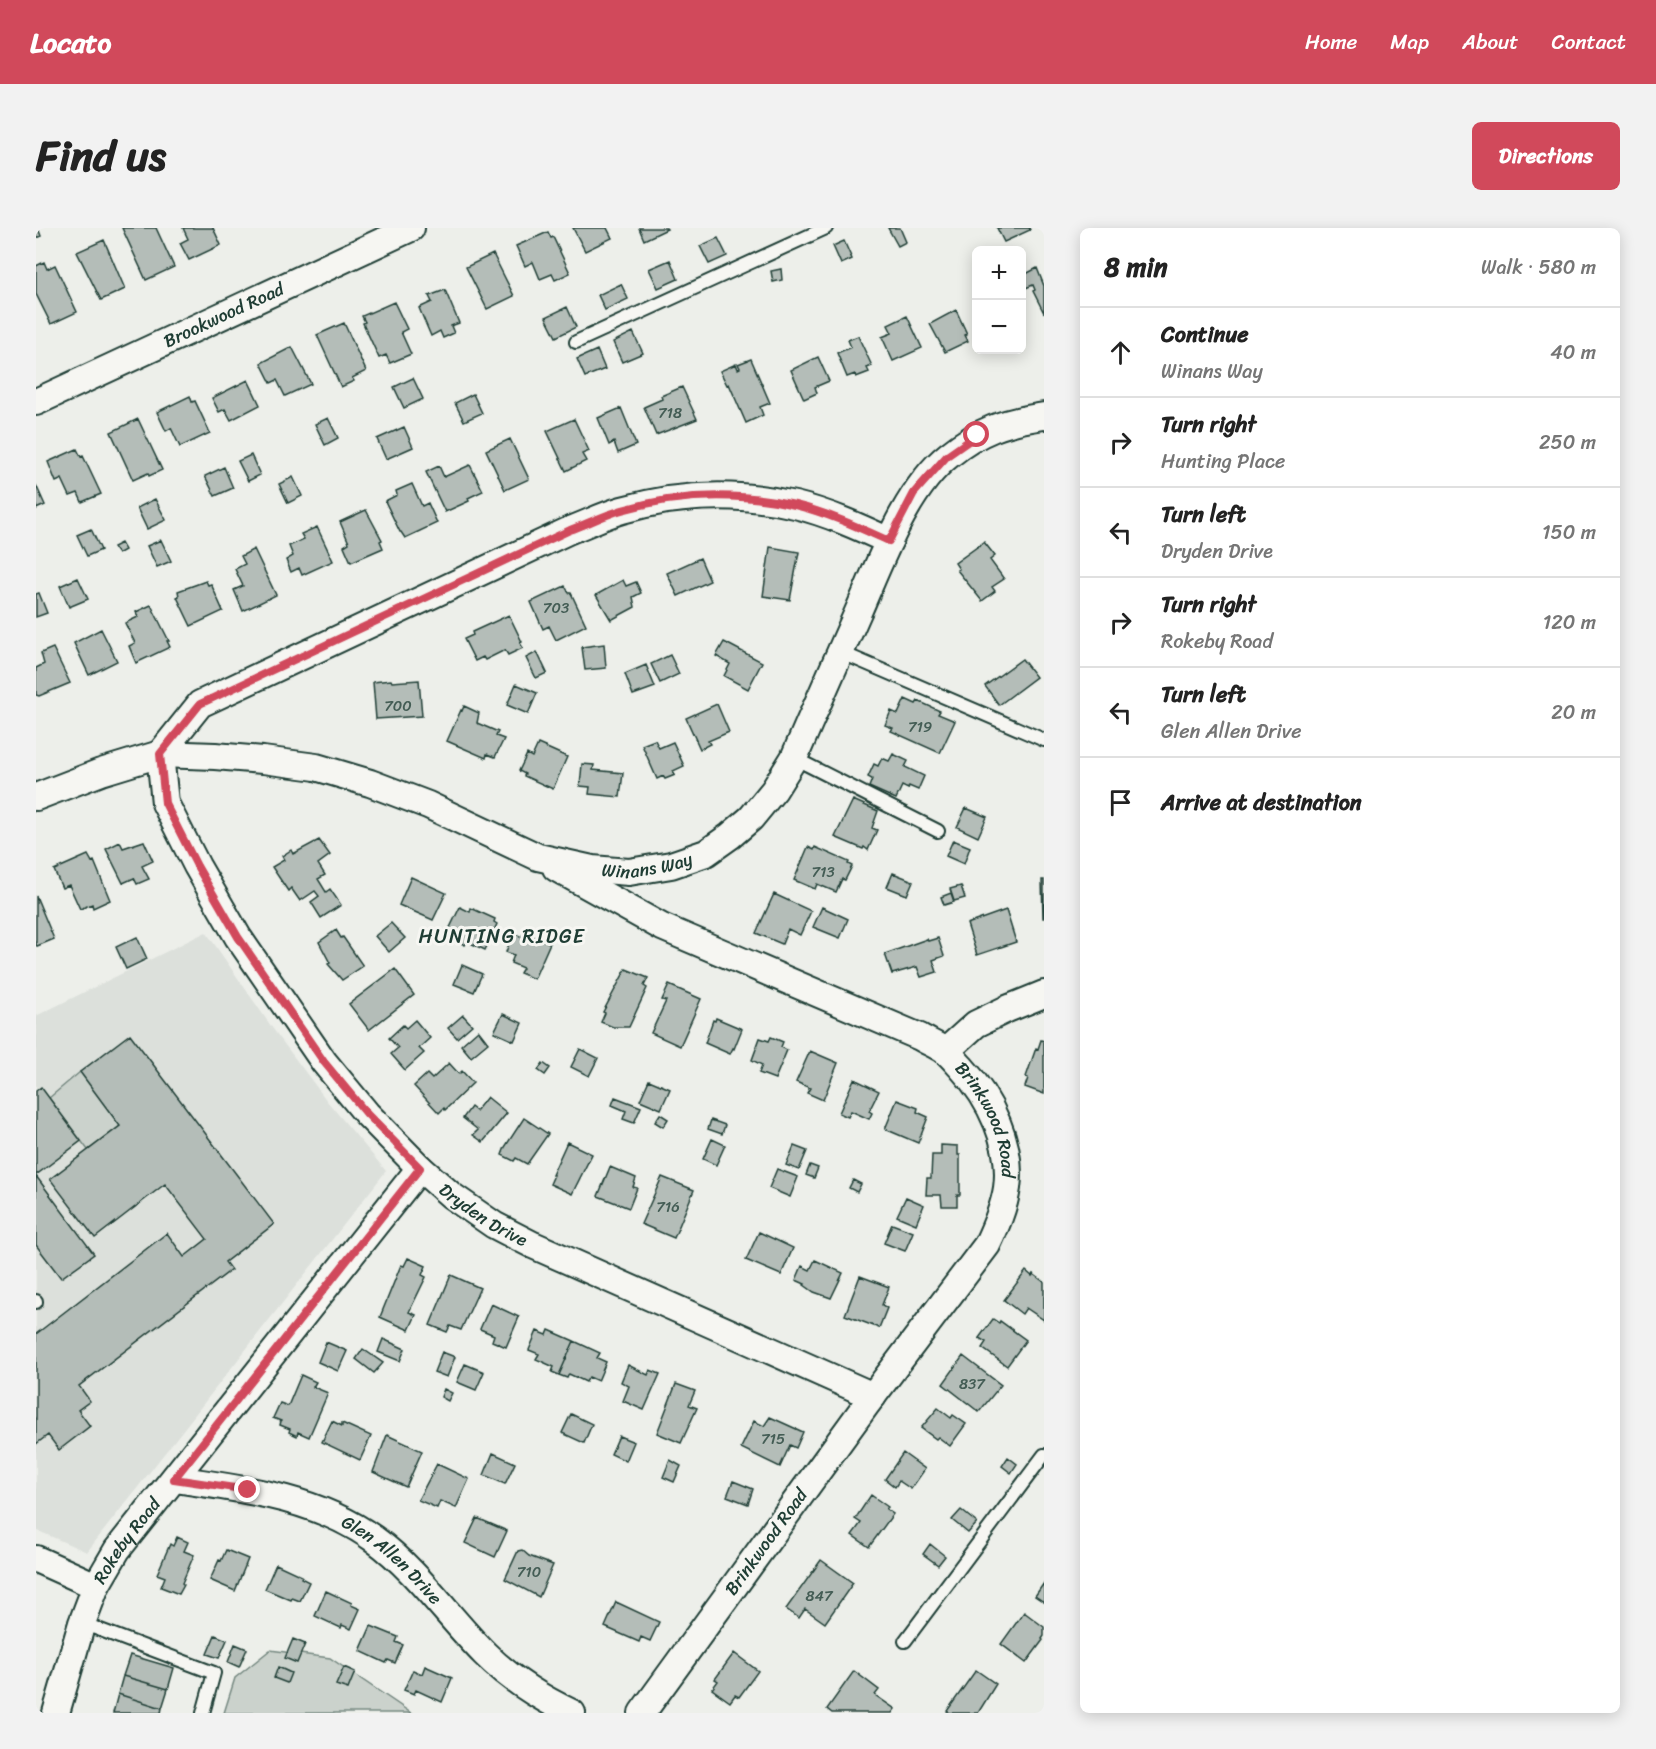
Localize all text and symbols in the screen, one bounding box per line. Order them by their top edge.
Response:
text: Locato [30,18,111,67]
text: Home [1305,23,1357,61]
text: Map [1390,23,1429,61]
text: About [1462,23,1519,61]
text: Contact [1552,23,1626,61]
text: Find us [36,119,166,193]
button: Directions [1472,122,1620,190]
text: 8 min [1104,244,1168,290]
map controls [972,246,1026,354]
button: + [972,246,1026,300]
text: Walk · 580 m [1481,250,1596,285]
street label: Brookwood Road [158,272,291,357]
button: − [972,300,1026,354]
text: Continue [1161,315,1249,354]
text: 40 m [1550,335,1596,370]
icon: ahead [1104,336,1137,369]
text: Winans Way [1161,354,1263,389]
house number: 718 [658,400,682,426]
text: Turn right [1161,405,1256,444]
route start [963,421,989,447]
text: 250 m [1539,425,1596,460]
icon: right [1104,426,1137,459]
text: Hunting Place [1161,444,1285,479]
text: Turn left [1161,495,1246,534]
text: 150 m [1542,515,1596,550]
icon: left [1104,516,1137,549]
text: Dryden Drive [1161,534,1273,569]
text: Turn right [1161,585,1256,624]
house number: 703 [543,595,569,621]
text: 120 m [1543,605,1596,640]
icon: right [1104,606,1137,639]
text: Rokeby Road [1161,624,1273,659]
text: Turn left [1161,675,1246,714]
house number: 700 [384,693,412,719]
text: 20 m [1551,695,1596,730]
icon: left [1104,696,1137,729]
house number: 719 [908,714,932,740]
text: Glen Allen Drive [1161,714,1301,749]
text: Arrive at destination [1161,783,1362,822]
icon: arrive [1104,786,1137,819]
street label: Winans Way [601,843,697,888]
house number: 713 [811,859,835,885]
district label: HUNTING RIDGE [419,919,586,954]
street label: Brinkwood Road [947,1054,1024,1179]
street label: Dryden Drive [431,1175,534,1256]
house number: 716 [656,1194,680,1220]
house number: 837 [959,1371,986,1397]
house number: 715 [761,1426,785,1452]
route end [234,1476,260,1502]
street label: Brinkwood Road [716,1480,817,1602]
street label: Rokeby Road [84,1489,170,1590]
street label: Glen Allen Drive [336,1506,451,1612]
house number: 710 [517,1559,541,1585]
house number: 847 [806,1583,834,1609]

